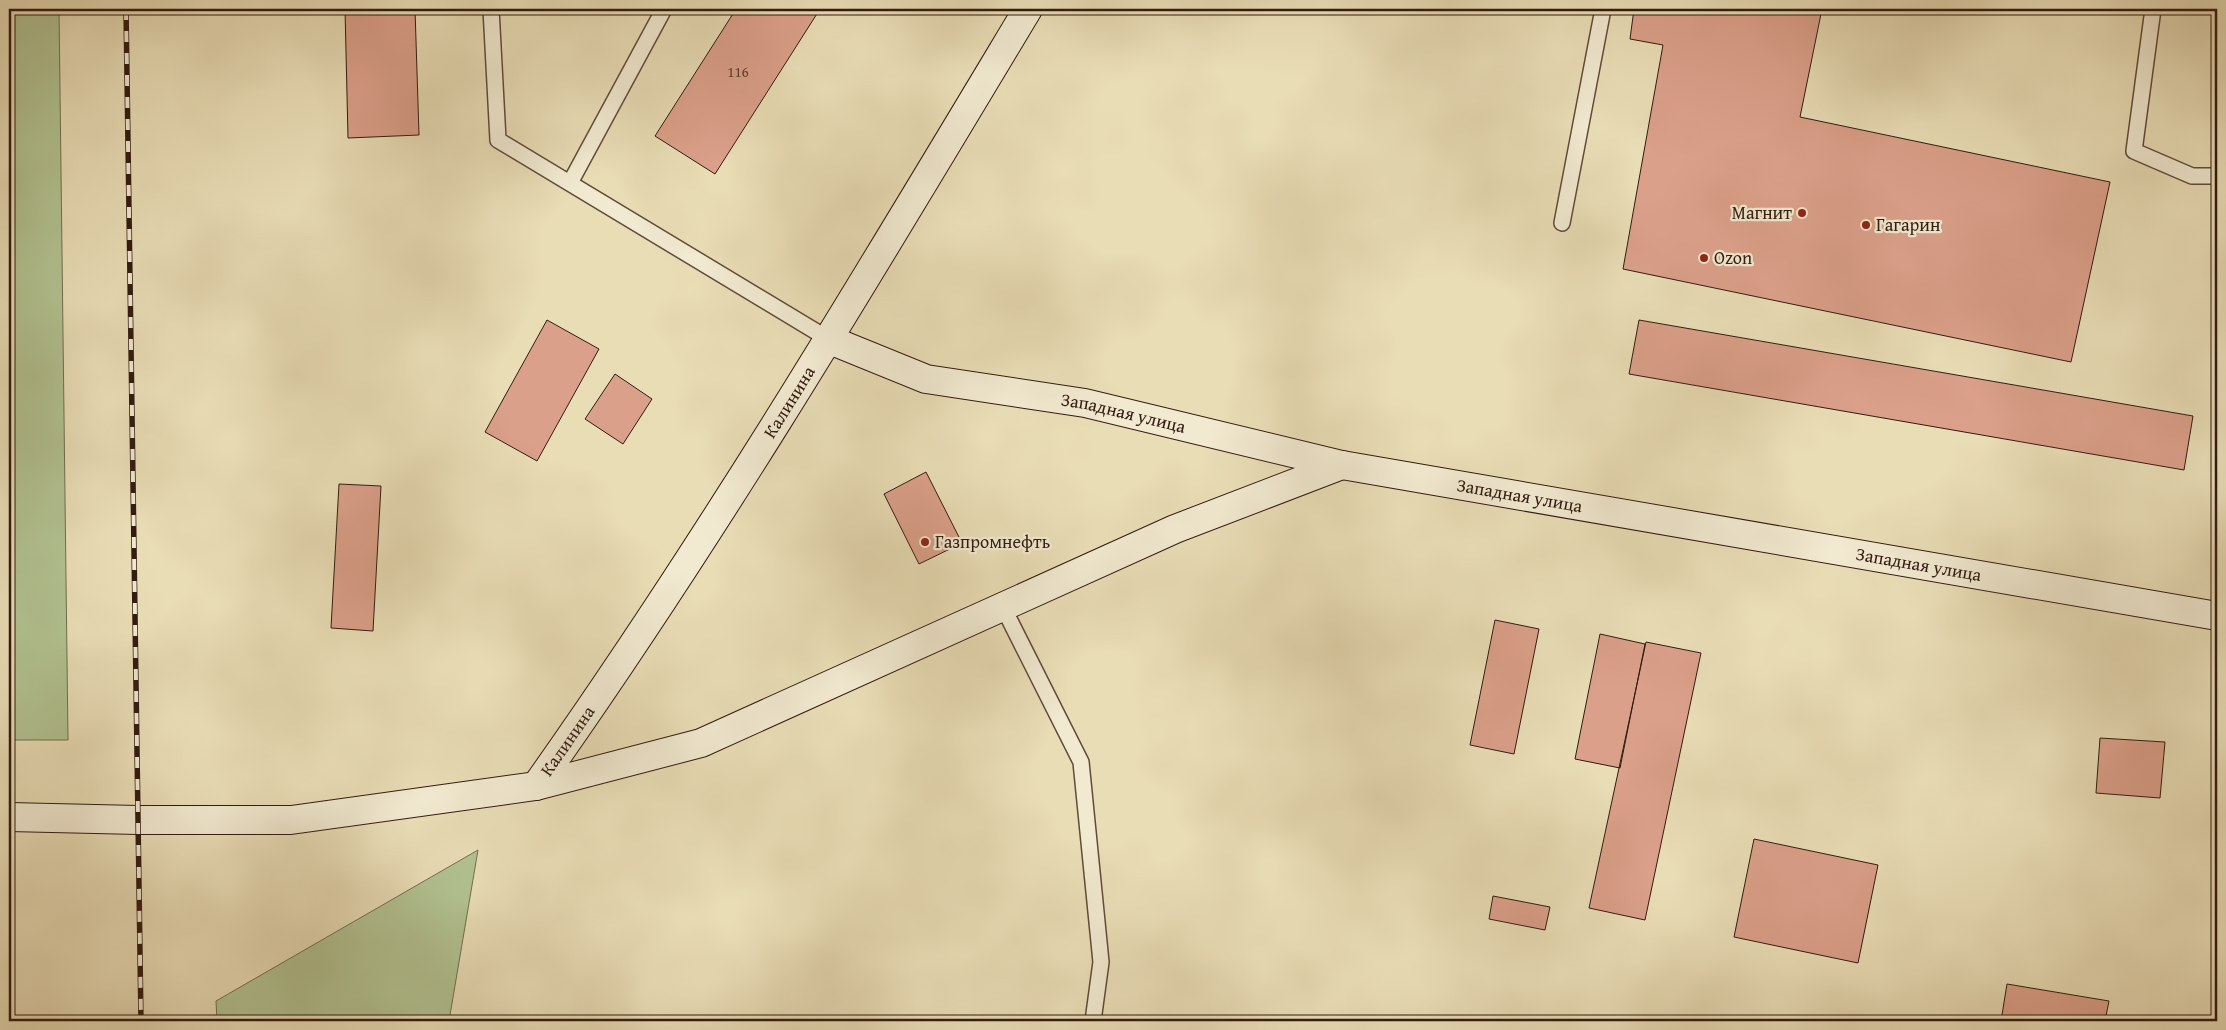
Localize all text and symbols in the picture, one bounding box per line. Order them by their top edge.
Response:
house number: 116 [727,61,749,82]
place label: Магнит [1732,199,1792,226]
marker: Магнит [1796,207,1808,219]
place label: Гагарин [1876,211,1940,238]
marker: Гагарин [1860,219,1872,231]
place label: Ozon [1714,244,1752,271]
marker: Ozon [1698,252,1710,264]
street label: Калинина [756,360,822,443]
street label: Западная улица [1059,386,1189,440]
street label: Западная улица [1455,471,1585,519]
place label: Газпромнефть [935,528,1050,555]
marker: Газпромнефть [919,536,931,548]
street label: Западная улица [1854,540,1984,588]
street label: Калинина [533,700,601,781]

